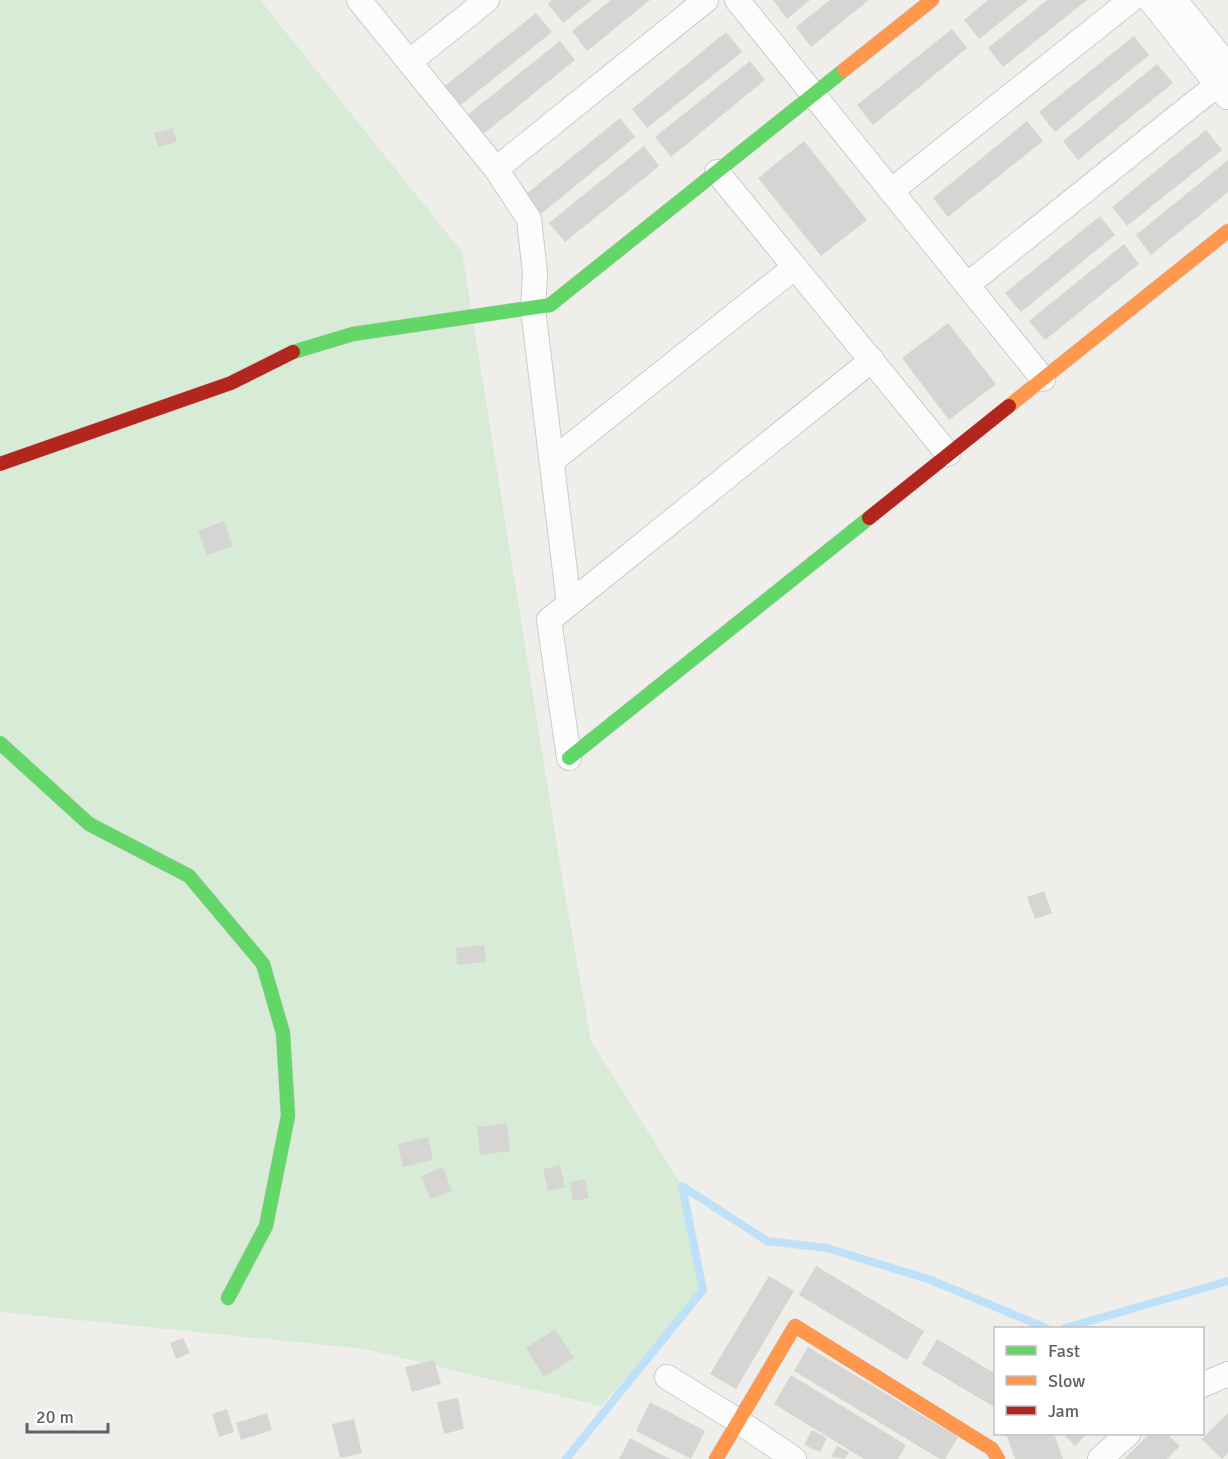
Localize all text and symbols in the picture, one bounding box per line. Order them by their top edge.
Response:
legend [994,1327,1204,1435]
text: Fast [1048,1340,1080,1362]
text: Slow [1048,1370,1085,1392]
scale bar [27,1396,108,1434]
text: Jam [1048,1400,1079,1422]
text: 20 m [36,1406,74,1428]

